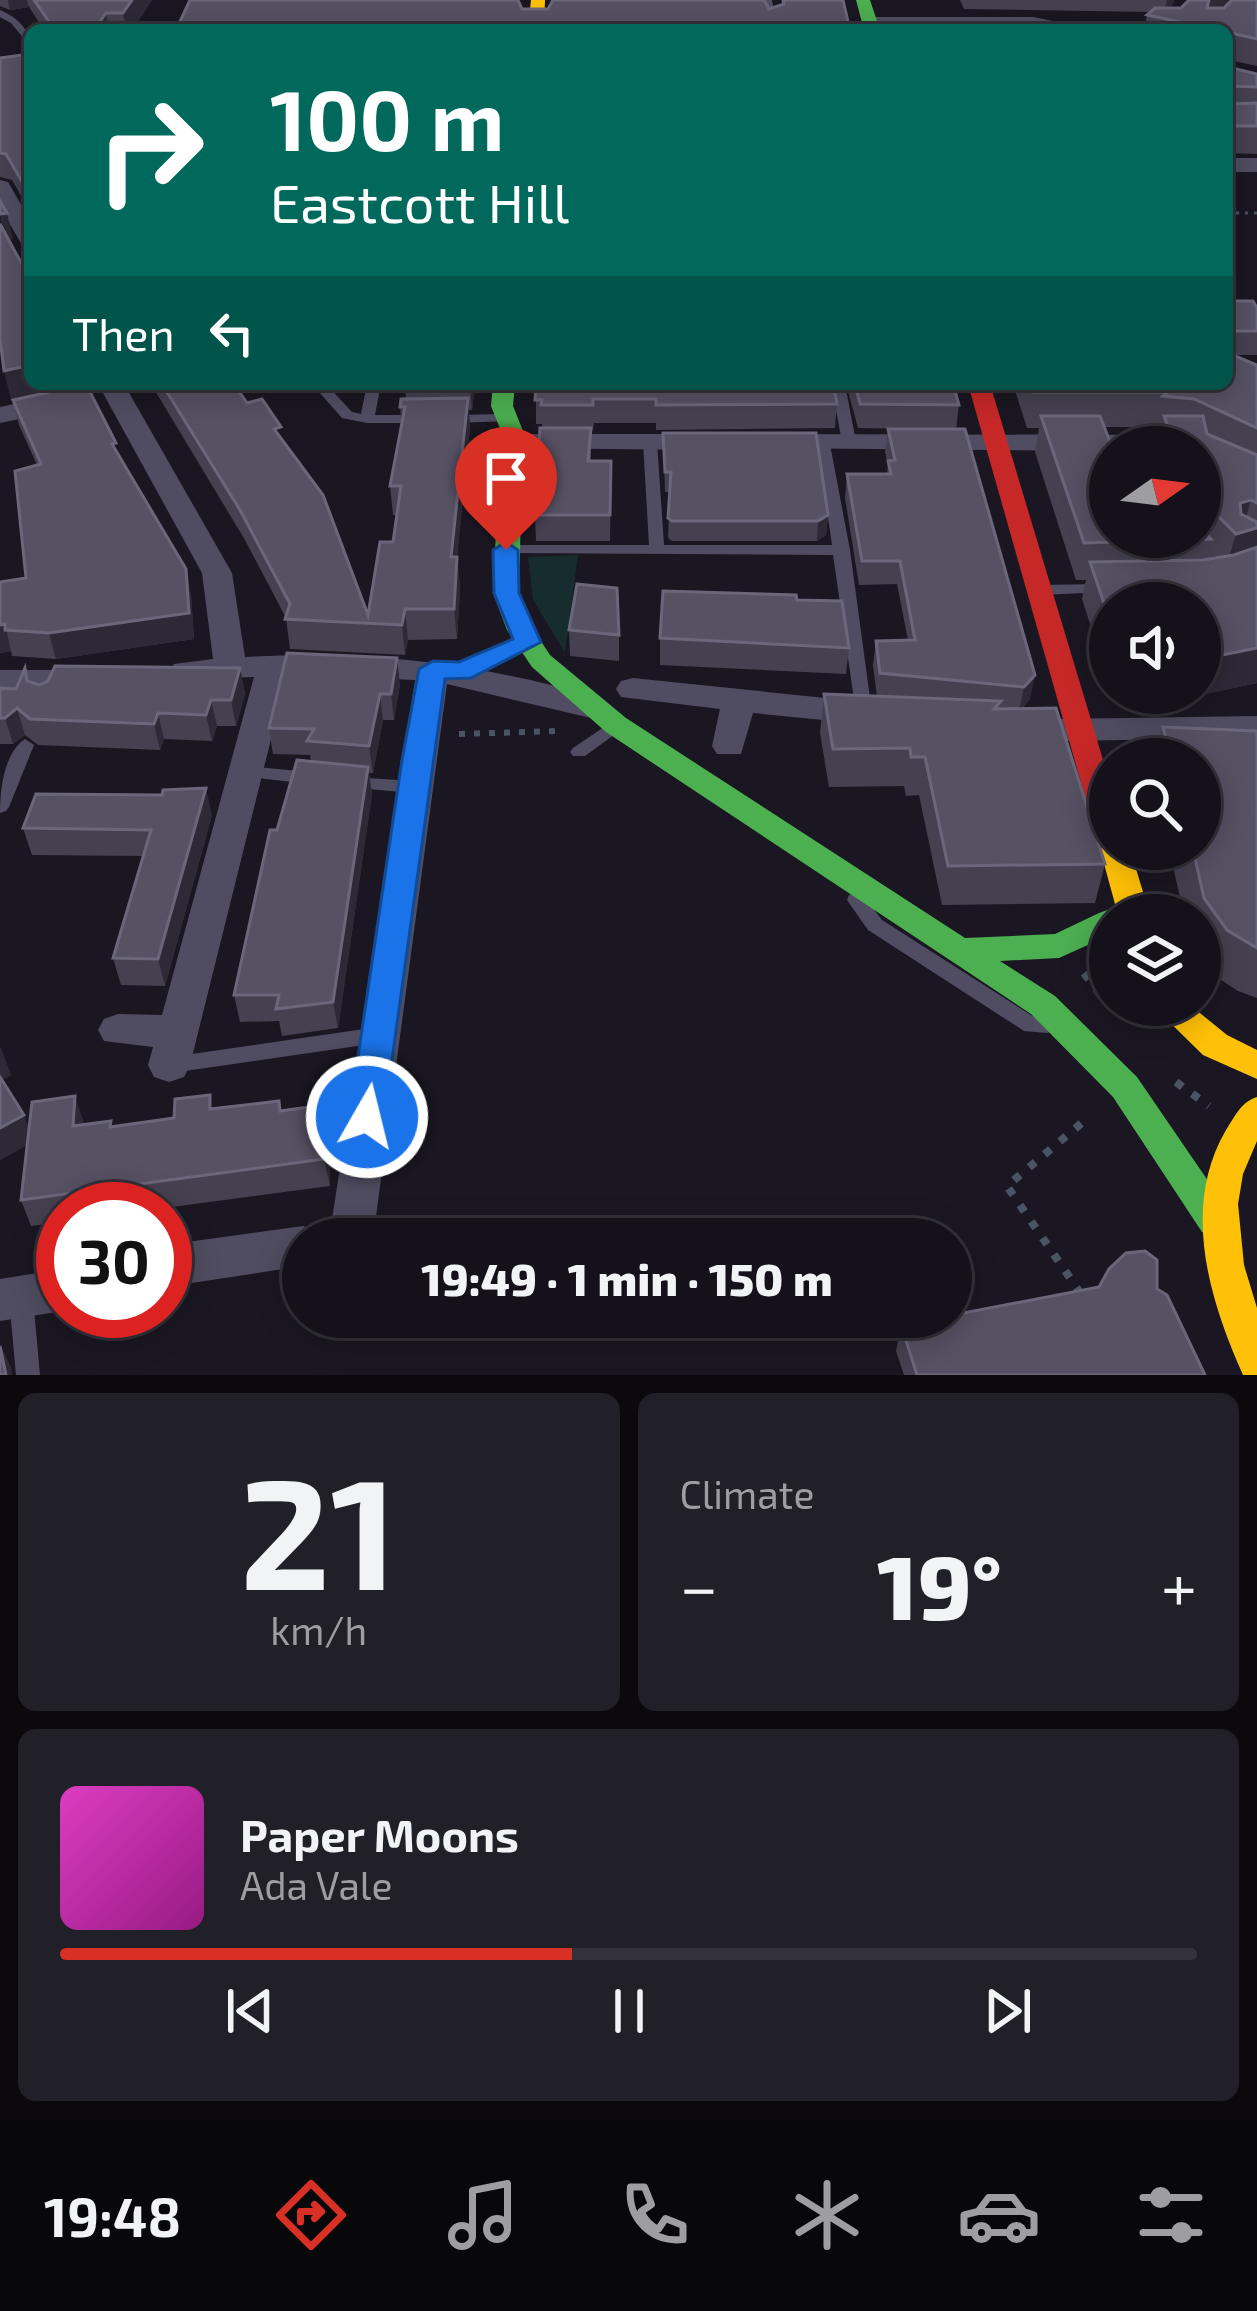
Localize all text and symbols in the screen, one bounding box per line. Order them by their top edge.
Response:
text: 100 m [270,67,504,168]
icon: right [72,72,228,228]
text: Eastcott Hill [270,169,569,234]
icon: left [199,300,265,366]
text: Then [72,306,175,360]
north arrow [1089,426,1221,558]
map controls [1089,426,1221,1026]
pin [455,427,557,550]
icon: arrive [473,445,539,511]
button: sound [1089,582,1221,714]
button: search [1089,738,1221,870]
button: layers [1089,894,1221,1026]
position arrow [304,1054,430,1180]
speed limit sign: 30 [36,1182,192,1338]
text: 19:49 · 1 min · 150 m [421,1251,833,1305]
text: 21 [240,1434,398,1621]
text: Climate [680,1470,814,1517]
text: 19° [877,1530,1002,1638]
text: − [680,1545,718,1624]
text: + [1161,1545,1197,1624]
text: km/h [270,1606,367,1653]
text: Paper Moons [240,1807,519,1861]
text: Ada Vale [240,1861,392,1908]
icon: previous [217,1978,283,2044]
icon: pause [596,1978,662,2044]
icon: next [975,1978,1041,2044]
icon: directions [269,2173,353,2257]
icon: music [441,2173,525,2257]
icon: phone [613,2173,697,2257]
icon: climate [785,2173,869,2257]
icon: car [957,2173,1041,2257]
icon: filters [1129,2173,1213,2257]
text: 19:48 [44,2183,181,2248]

